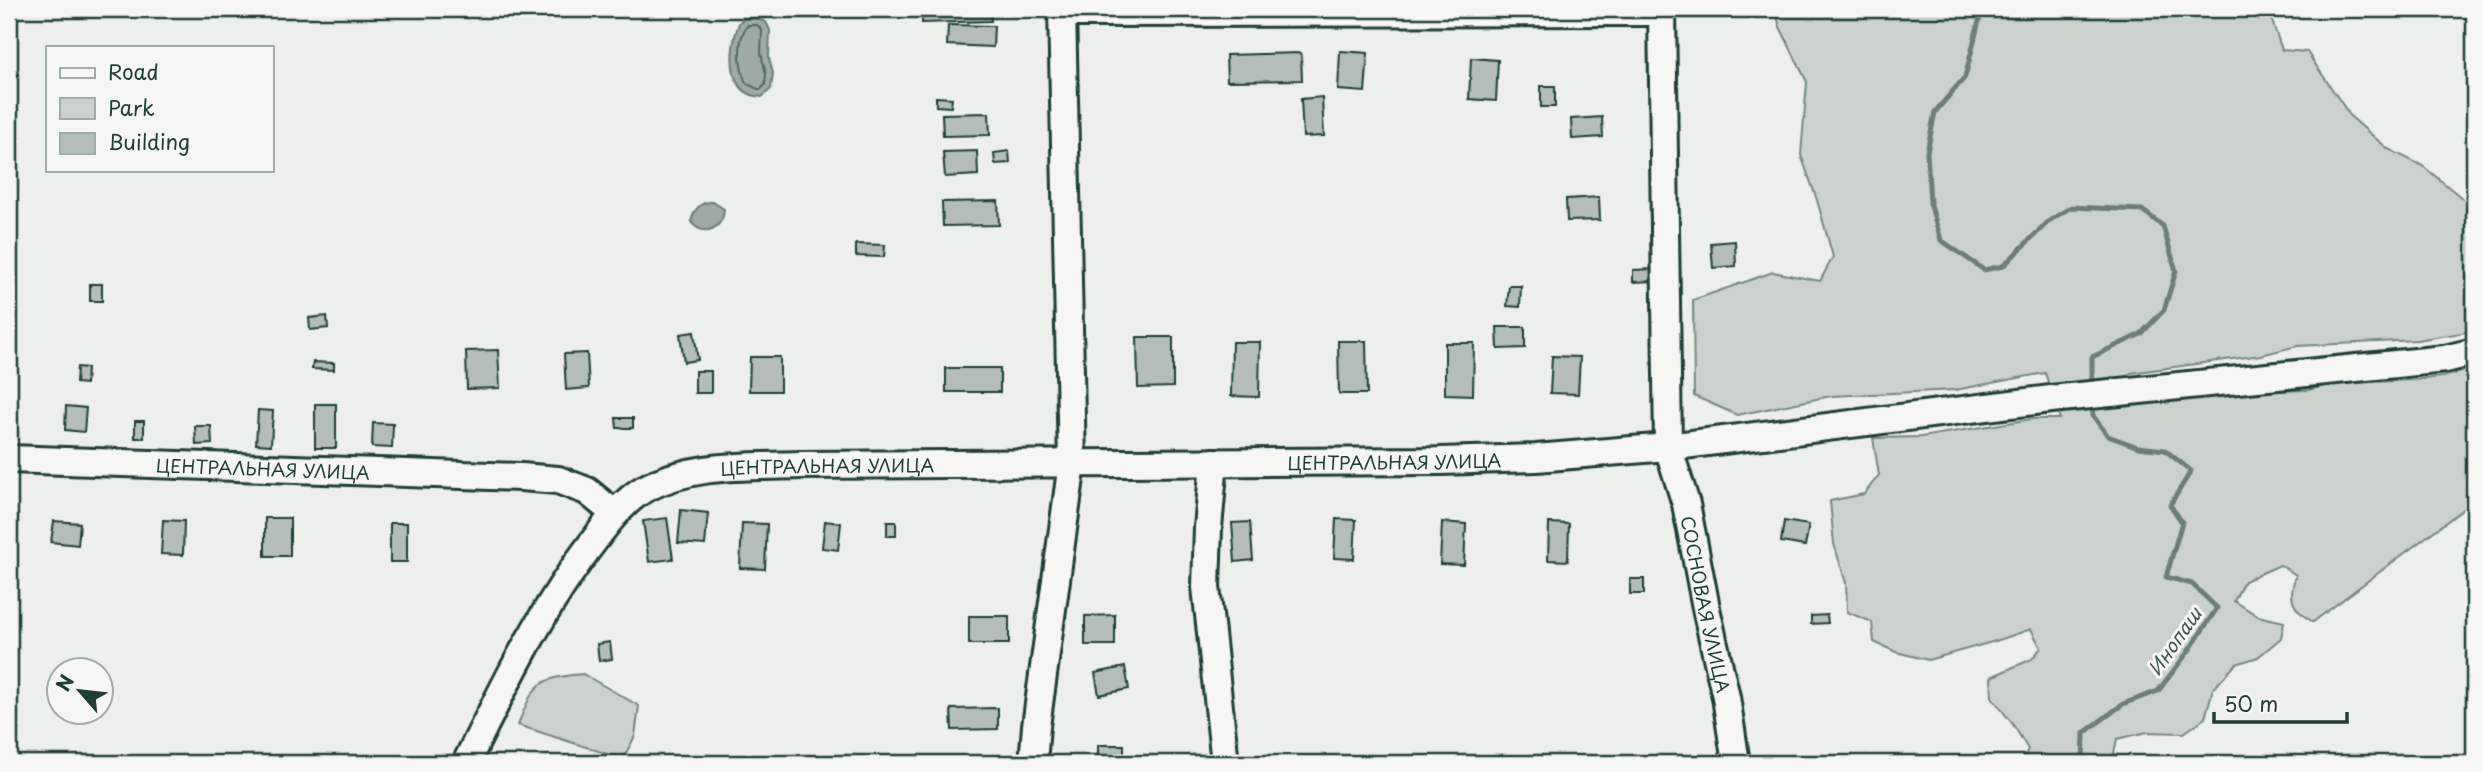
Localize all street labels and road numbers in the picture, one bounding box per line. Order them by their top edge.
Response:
street label: ЦЕНТРАЛЬНАЯ УЛИЦА [1287,446,1502,475]
street label: ЦЕНТРАЛЬНАЯ УЛИЦА [155,451,370,485]
street label: ЦЕНТРАЛЬНАЯ УЛИЦА [719,451,935,481]
street label: СОСНОВАЯ УЛИЦА [1675,513,1738,695]

